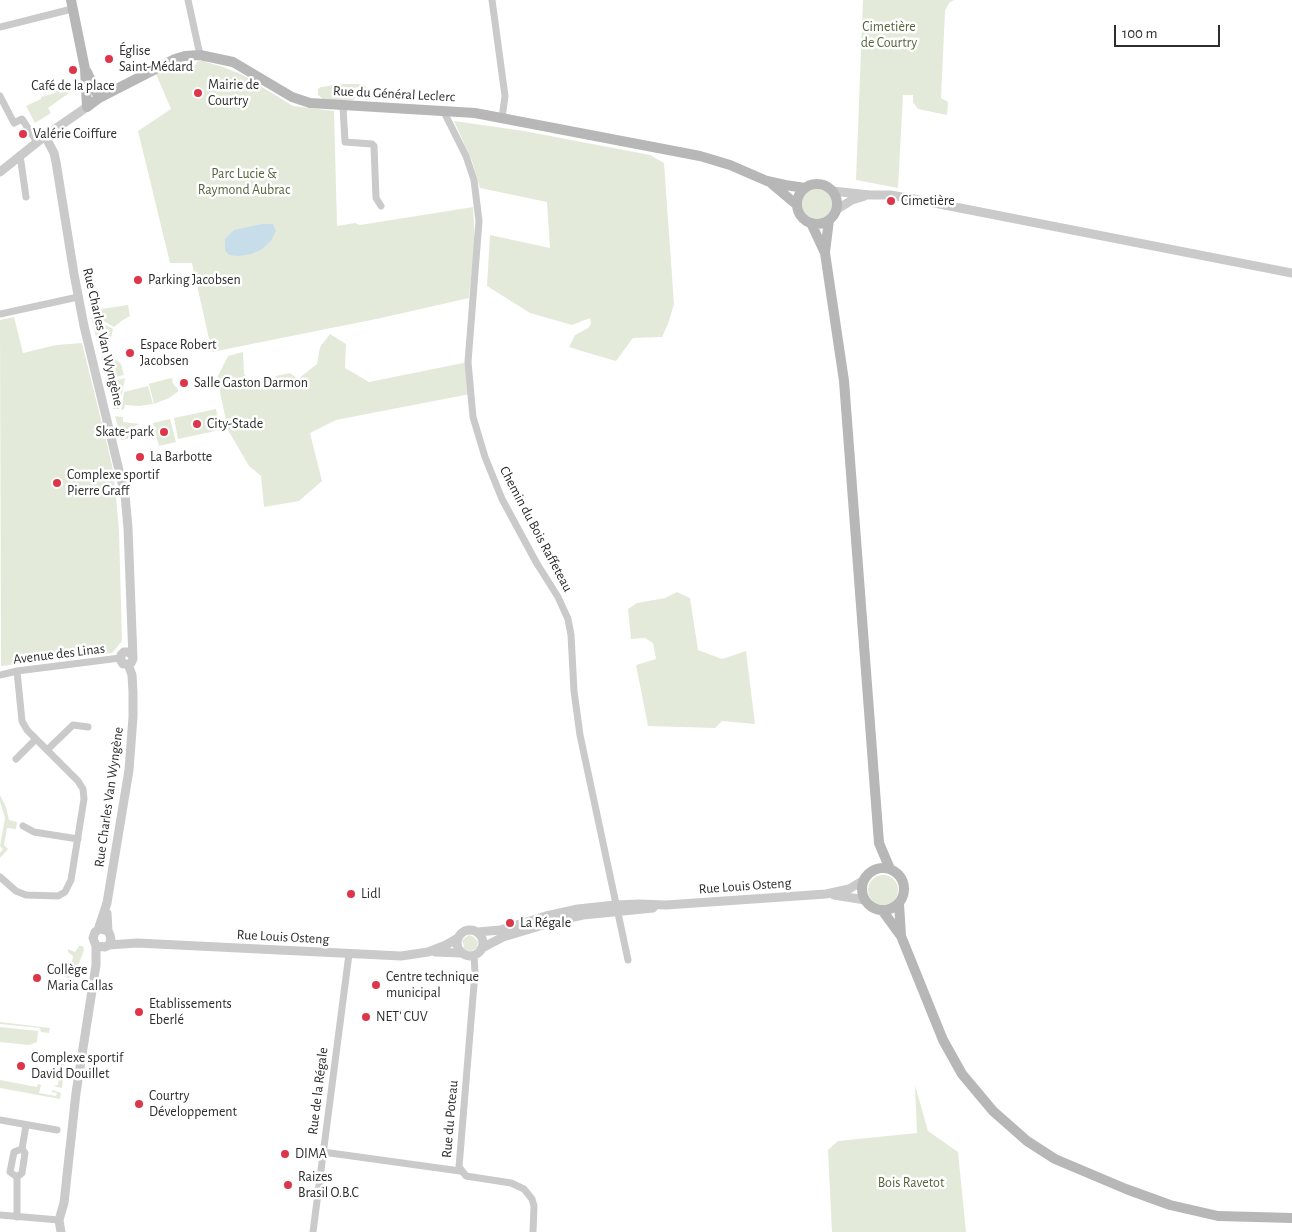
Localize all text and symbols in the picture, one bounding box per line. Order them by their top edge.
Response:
scale bar [1117,15,1223,47]
park label: Cimetière de Courtry [861,19,917,52]
text: 100 m [1122,26,1157,41]
place label: Église Saint-Médard [119,43,193,75]
marker: Église Saint-Médard [103,53,115,65]
marker: Café de la place [67,64,79,76]
place label: Mairie de Courtry [208,77,259,110]
place label: Café de la place [31,78,115,94]
street label: Rue du Général Leclerc [333,82,455,106]
marker: Mairie de Courtry [192,87,204,99]
place label: Valérie Coiffure [33,126,117,142]
marker: Valérie Coiffure [17,128,29,140]
park label: Parc Lucie & Raymond Aubrac [198,166,290,198]
place label: Cimetière [901,193,955,209]
marker: Cimetière [885,195,897,207]
street label: Rue Charles Van Wyngène [79,266,127,408]
place label: Parking Jacobsen [148,272,241,288]
marker: Parking Jacobsen [132,274,144,286]
place label: Espace Robert Jacobsen [140,337,216,370]
marker: Espace Robert Jacobsen [124,347,136,359]
place label: Salle Gaston Darmon [194,375,308,391]
marker: Salle Gaston Darmon [178,377,190,389]
place label: City-Stade [207,416,263,432]
marker: City-Stade [191,418,203,430]
place label: Skate-park [96,424,154,440]
marker: Skate-park [158,426,170,438]
place label: La Barbotte [150,449,212,465]
marker: La Barbotte [134,451,146,463]
street label: Chemin du Bois Raffeteau [496,463,576,595]
place label: Complexe sportif Pierre Graff [67,467,159,500]
marker: Complexe sportif Pierre Graff [51,477,63,489]
street label: Avenue des Linas [12,640,106,668]
street label: Rue Charles Van Wyngène [91,726,127,868]
street label: Rue Louis Osteng [698,874,792,898]
place label: Lidl [361,886,381,902]
marker: Lidl [345,888,357,900]
place label: La Régale [520,915,571,931]
marker: La Régale [504,917,516,929]
street label: Rue Louis Osteng [236,926,330,948]
place label: Collège Maria Callas [47,962,113,994]
place label: Centre technique municipal [386,969,479,1002]
marker: Collège Maria Callas [31,972,43,984]
marker: Centre technique municipal [370,979,382,991]
place label: Etablissements Eberlé [149,996,232,1028]
marker: Etablissements Eberlé [133,1006,145,1018]
place label: NET' CUV [376,1009,428,1025]
marker: NET' CUV [360,1011,372,1023]
street label: Rue de la Régale [304,1046,332,1136]
place label: Complexe sportif David Douillet [31,1050,123,1082]
marker: Complexe sportif David Douillet [15,1060,27,1072]
street label: Rue du Poteau [438,1079,462,1159]
place label: Courtry Développement [149,1088,237,1120]
marker: Courtry Développement [133,1098,145,1110]
place label: DIMA [295,1146,327,1162]
marker: DIMA [279,1148,291,1160]
place label: Raizes Brasil O.B.C [298,1169,359,1202]
park label: Bois Ravetot [878,1175,944,1191]
marker: Raizes Brasil O.B.C [282,1179,294,1191]

